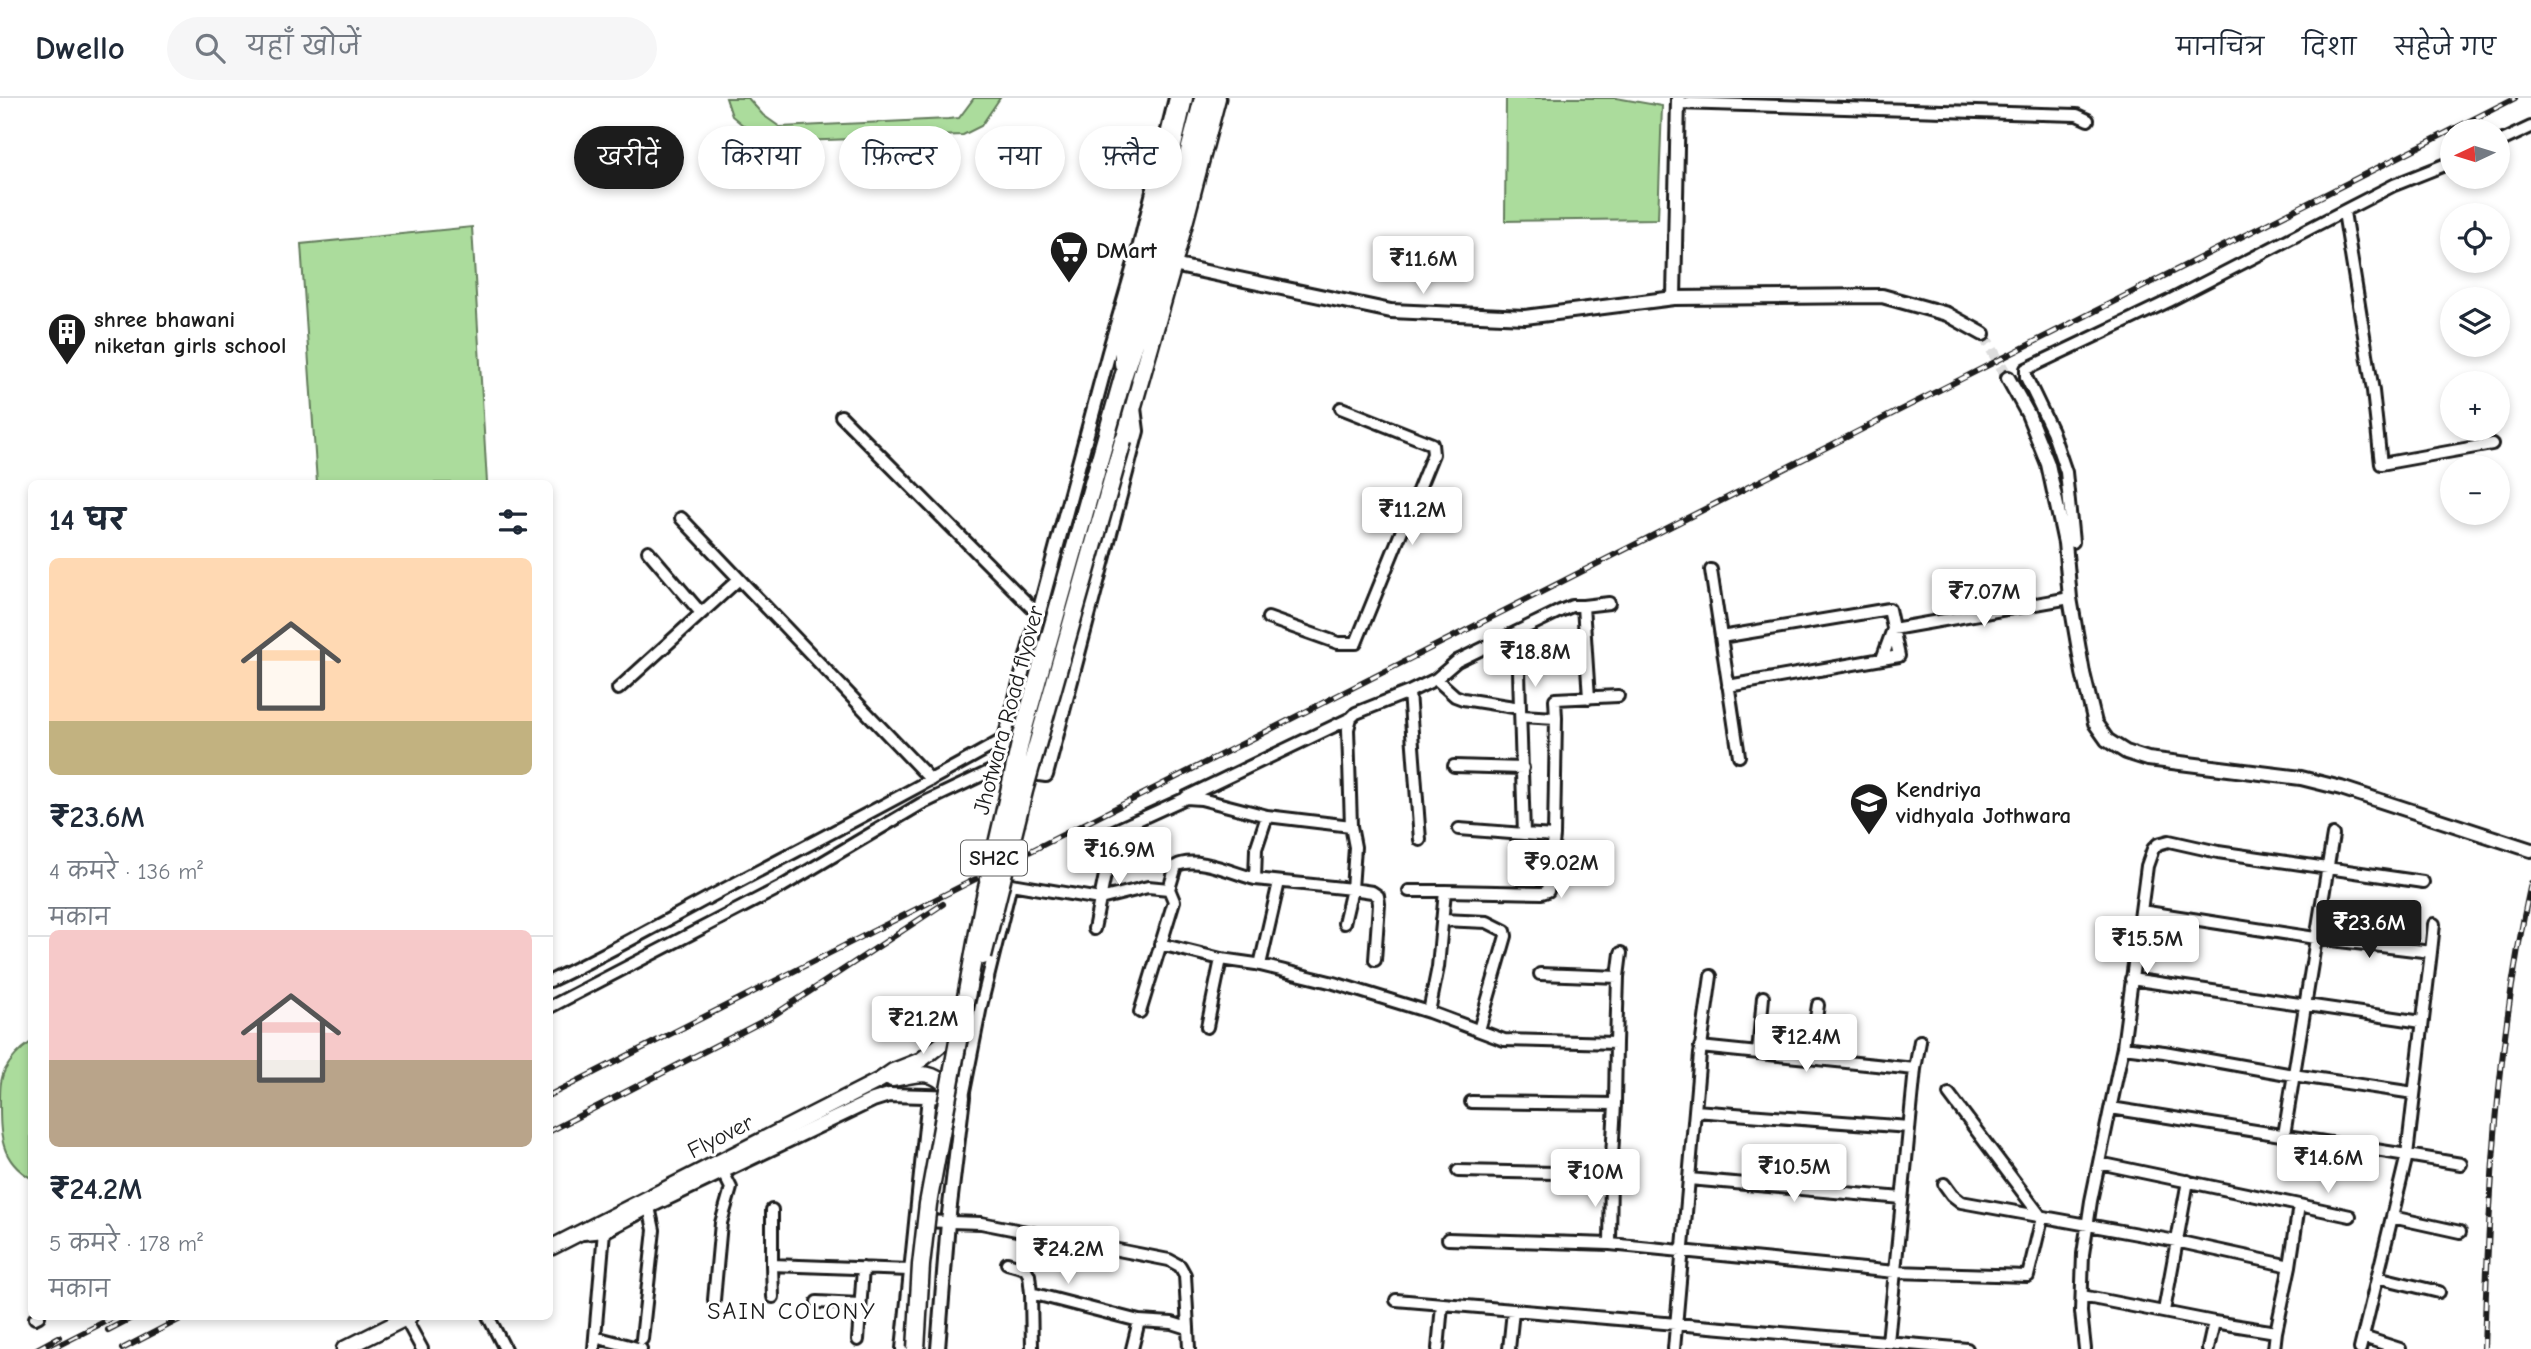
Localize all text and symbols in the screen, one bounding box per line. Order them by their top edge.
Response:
search box [167,17,657,80]
text: Dwello [35,29,125,67]
icon: search [191,29,229,67]
text: यहाँ खोजें [247,32,361,62]
text: मानचित्र [2176,33,2264,61]
text: दिशा [2302,33,2356,61]
text: सहेजे गए [2394,33,2496,61]
north arrow [2440,119,2510,189]
map controls [2440,119,2510,525]
chip: खरीदें [574,126,684,189]
chip: किराया [698,126,825,189]
chip: फ़िल्टर [839,126,961,189]
chip: नया [975,126,1065,189]
chip: फ़्लैट [1079,126,1182,189]
button: locate [2440,203,2510,273]
supermarket icon: DMart [1048,229,1090,284]
pin: ₹11.6M [1366,236,1480,296]
place label: DMart [1096,237,1157,264]
text: ₹11.6M [1389,245,1457,272]
button: layers [2440,287,2510,357]
place label: shree bhawani niketan girls school [94,306,286,359]
building icon: shree bhawani niketan girls school [46,311,88,366]
button: + [2440,371,2510,441]
button: − [2440,455,2510,525]
pin: ₹11.2M [1355,488,1469,547]
text: ₹11.2M [1378,496,1446,523]
text: 14 घर [49,503,125,538]
icon: filters [494,503,532,541]
pin: ₹7.07M [1927,570,2041,629]
text: ₹7.07M [1948,578,2020,605]
street label: Jhotwara Road flyover [968,602,1050,818]
icon: home [228,603,354,729]
pin: ₹18.8M [1478,630,1592,689]
text: ₹18.8M [1499,638,1571,665]
place label: Kendriya vidhyala Jothwara [1895,776,2071,829]
school or university icon: Kendriya vidhyala Jothwara [1848,781,1890,836]
text: ₹23.6M [49,800,145,835]
pin: ₹16.9M [1062,828,1176,887]
text: ₹16.9M [1083,836,1155,863]
road number: SH2C [961,840,1027,876]
pin: ₹9.02M [1504,840,1618,900]
text: ₹9.02M [1523,849,1599,876]
text: 4 कमरे · 136 m² [49,858,203,885]
pin: ₹23.6M [2312,900,2426,960]
text: मकान [49,904,110,931]
text: ₹23.6M [2332,909,2406,936]
pin: ₹15.5M [2090,916,2204,976]
text: ₹15.5M [2111,925,2183,952]
icon: home [228,975,354,1101]
pin: ₹21.2M [866,996,980,1056]
text: ₹21.2M [888,1005,958,1032]
pin: ₹12.4M [1749,1014,1863,1074]
text: ₹12.4M [1771,1023,1841,1050]
street label: Flyover [683,1108,758,1164]
pin: ₹14.6M [2271,1136,2385,1195]
pin: ₹10.5M [1737,1144,1851,1204]
text: ₹14.6M [2293,1144,2363,1171]
pin: ₹10M [1554,1150,1636,1209]
text: ₹10.5M [1758,1153,1830,1180]
text: ₹10M [1567,1158,1623,1185]
text: ₹24.2M [49,1172,142,1207]
pin: ₹24.2M [1011,1226,1125,1286]
text: 5 कमरे · 178 m² [49,1230,203,1257]
text: ₹24.2M [1032,1235,1104,1262]
text: मकान [49,1276,110,1303]
district label: SAIN COLONY [707,1297,877,1325]

